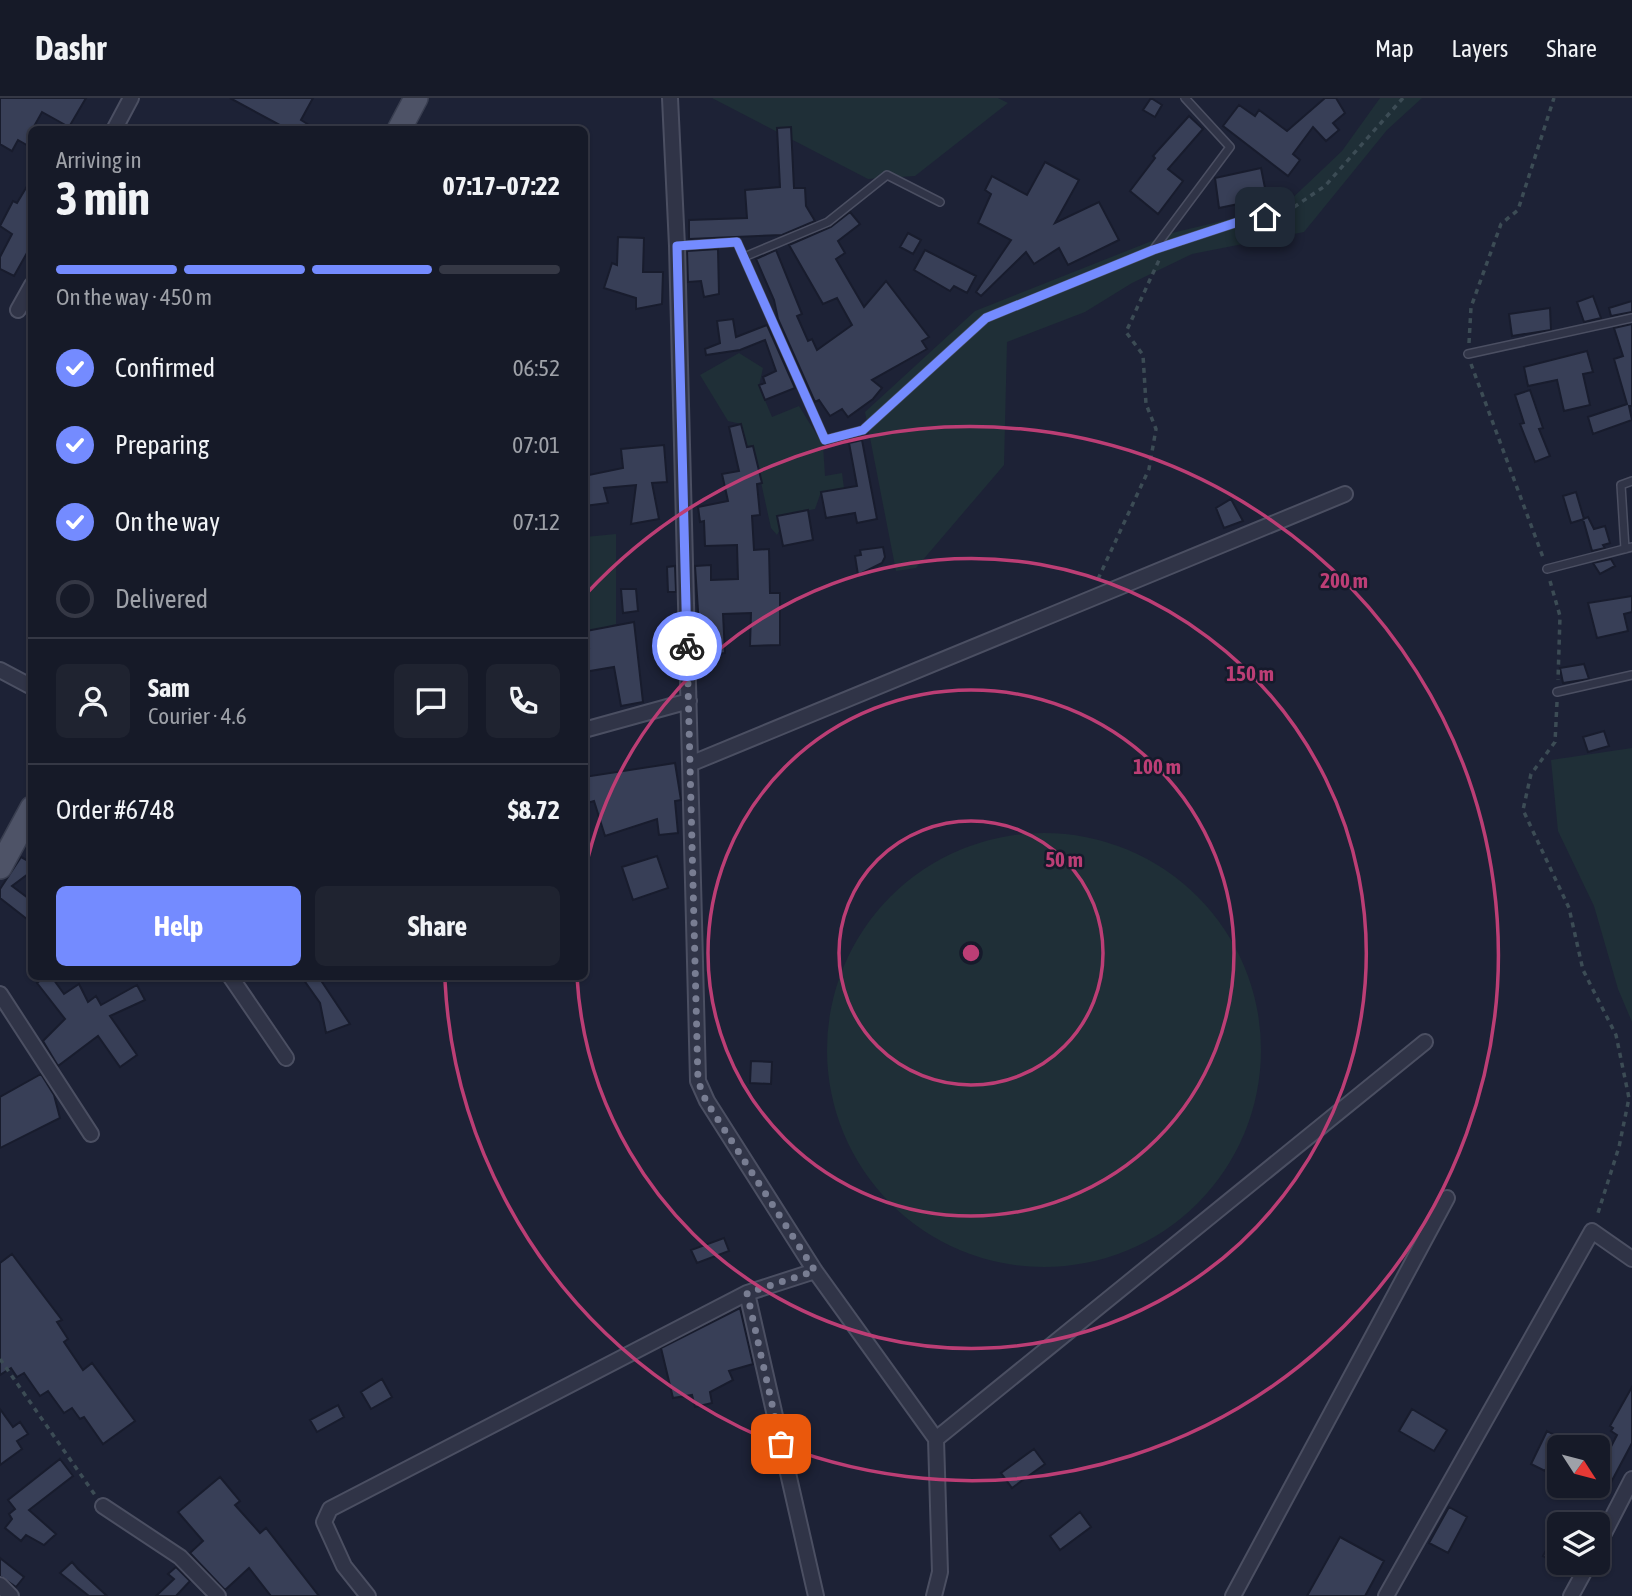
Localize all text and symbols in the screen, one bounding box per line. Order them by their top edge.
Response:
text: Dashr [35,29,106,67]
text: Map [1375,35,1414,62]
text: Layers [1452,35,1508,62]
text: Share [1546,35,1597,62]
text: Arriving in [56,147,142,173]
text: 07:17–07:22 [443,171,560,201]
text: 3 min [56,172,150,225]
pin [1235,187,1295,247]
icon: home [1246,198,1284,236]
text: On the way · 450 m [56,284,212,310]
icon: check [56,349,94,387]
text: Confirmed [115,353,215,383]
text: 06:52 [513,355,560,381]
icon: check [56,426,94,464]
text: Preparing [115,430,209,460]
text: 07:01 [512,432,560,458]
icon: check [56,503,94,541]
text: On the way [115,507,220,537]
text: 07:12 [513,509,560,535]
text: 200 m [1320,568,1368,592]
text: Delivered [115,584,208,614]
courier [652,611,722,681]
icon: bike [668,627,706,665]
text: 150 m [1226,661,1274,685]
button: person [56,664,130,738]
button: chat [394,664,468,738]
button: phone [486,664,560,738]
text: Sam [148,673,190,703]
text: Courier · 4.6 [148,703,247,729]
text: 100 m [1133,754,1181,778]
text: Order #6748 [56,795,175,825]
text: $8.72 [508,795,560,825]
text: 50 m [1045,847,1083,871]
button: Help [56,886,301,966]
button: Share [315,886,560,966]
centre of rings [959,941,983,965]
pin [751,1414,811,1474]
icon: bag [762,1425,800,1463]
north arrow [1547,1435,1610,1498]
map controls [1547,1435,1610,1575]
button: layers [1547,1512,1610,1575]

